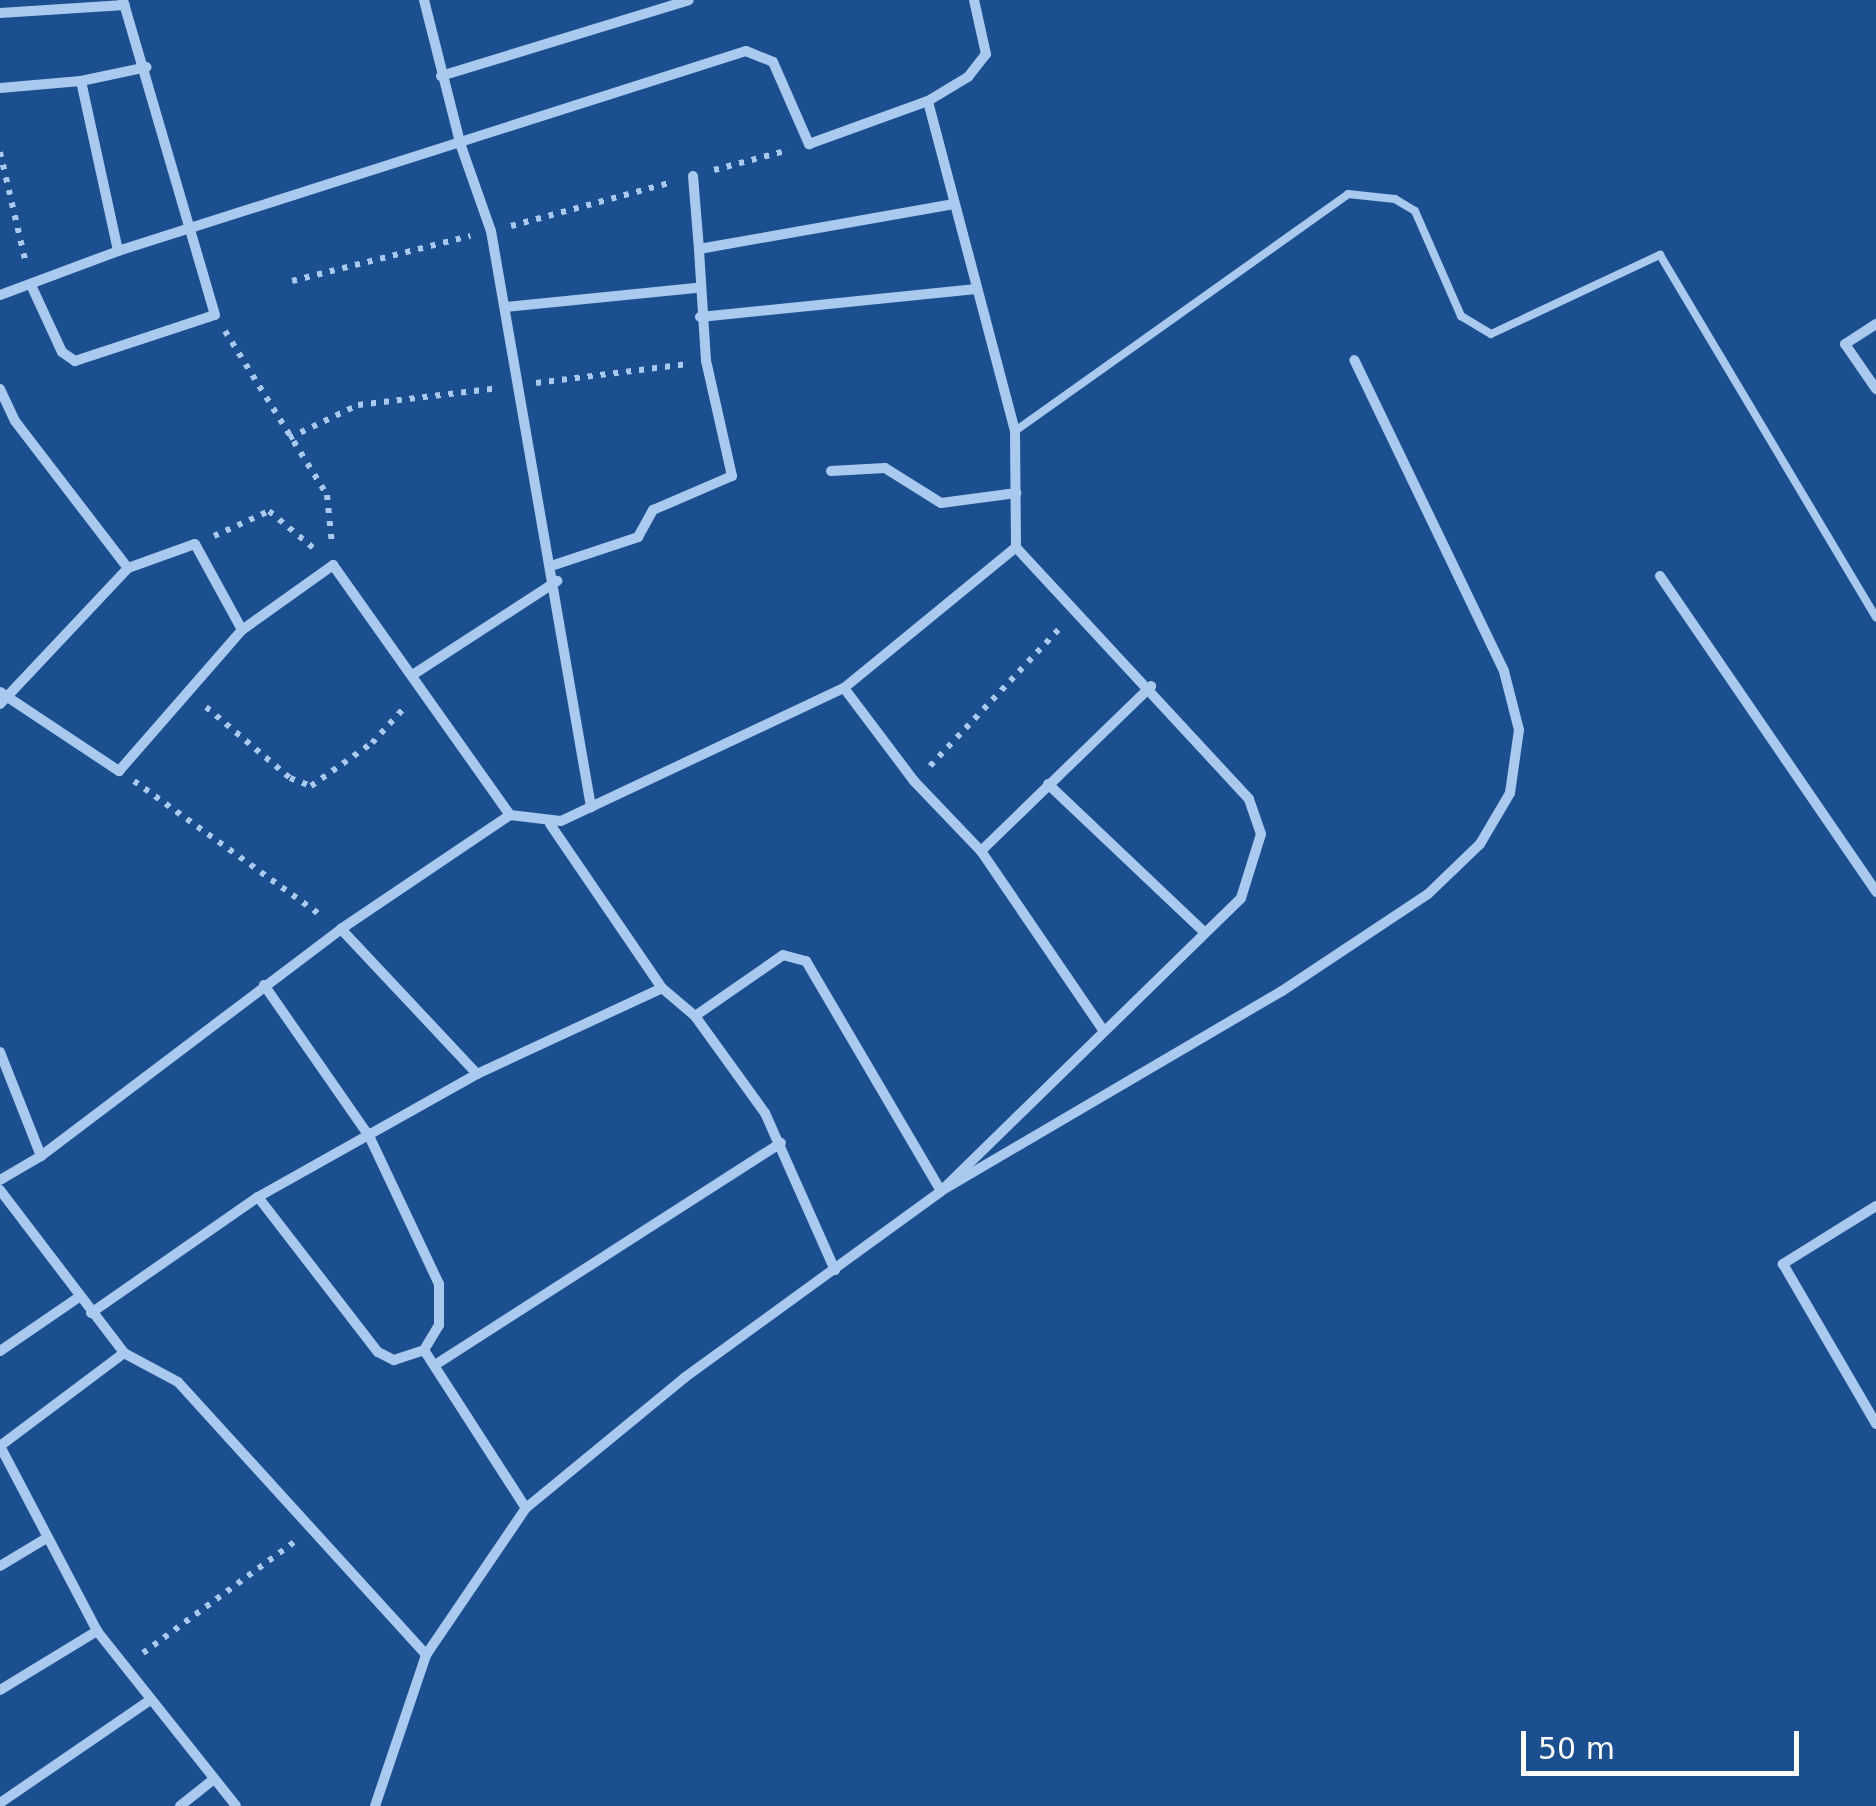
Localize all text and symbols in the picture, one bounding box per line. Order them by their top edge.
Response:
scale bar [1526,1711,1804,1773]
text: 50 m [1538,1731,1615,1766]

